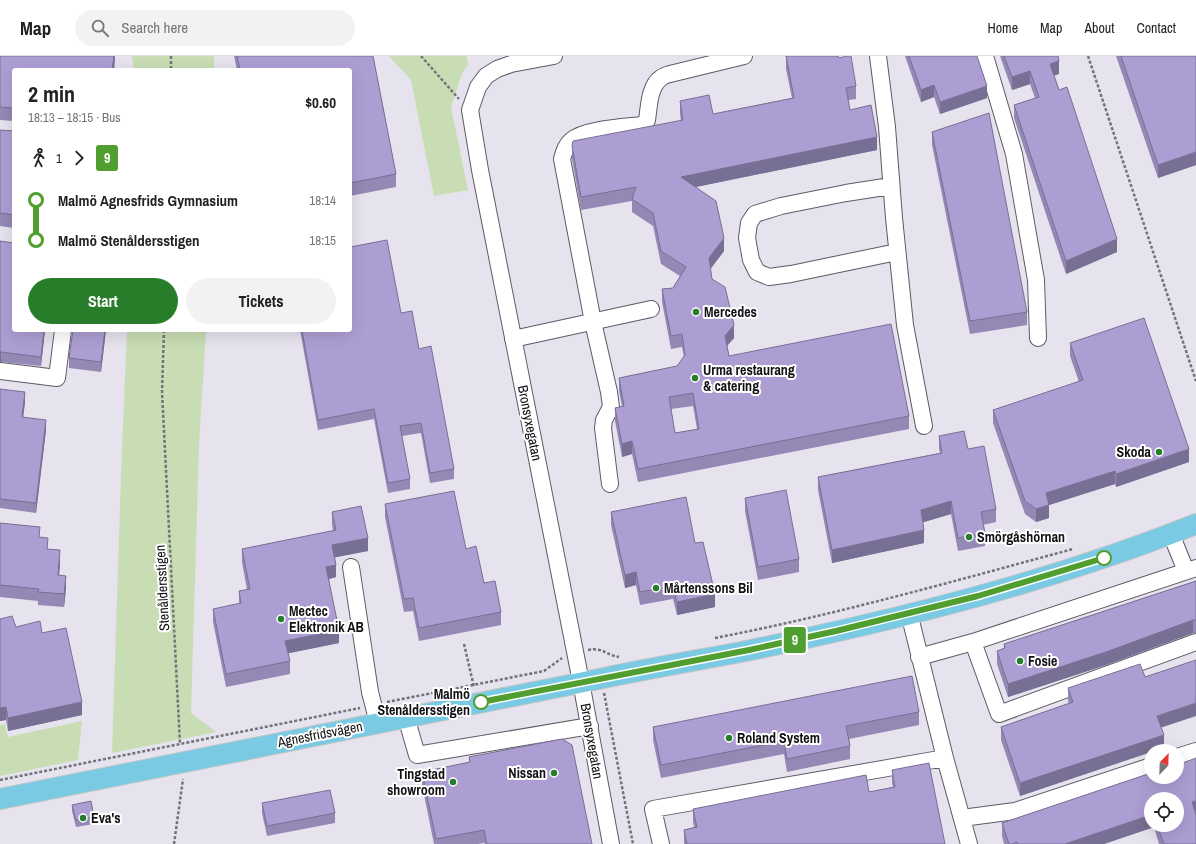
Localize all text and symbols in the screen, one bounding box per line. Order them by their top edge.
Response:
search box [75,10,355,46]
text: Map [20,15,51,41]
icon: search [89,17,111,39]
text: Search here [121,17,188,38]
text: Home [987,19,1018,37]
text: Map [1040,19,1062,37]
text: About [1084,19,1114,37]
text: Contact [1136,19,1176,37]
text: 2 min [28,79,75,109]
text: $0.60 [305,92,336,113]
text: 18:13 – 18:15 · Bus [28,109,120,126]
icon: walk [28,147,50,169]
icon: forward [68,147,90,169]
text: 9 [104,149,110,167]
text: 1 [56,150,62,167]
text: Malmö Agnesfrids Gymnasium [58,190,238,211]
text: 18:14 [309,192,336,209]
text: Malmö Stenåldersstigen [58,230,200,251]
text: 18:15 [309,232,336,249]
button: Start [28,278,178,324]
button: Tickets [186,278,336,324]
place label: Mercedes [704,303,757,321]
marker: Mercedes [691,307,701,317]
place label: Urma restaurang & catering [703,361,795,395]
marker: Urma restaurang & catering [690,373,700,383]
street label: Bronsyxegatan [514,384,546,462]
place label: Skoda [1117,443,1152,461]
marker: Skoda [1154,447,1164,457]
place label: Smörgåshörnan [977,528,1065,546]
marker: Smörgåshörnan [964,532,974,542]
street label: Stenåldersstigen [151,545,173,631]
unlabelled marker [1096,550,1112,566]
place label: Mårtenssons Bil [664,579,753,597]
marker: Mårtenssons Bil [651,583,661,593]
place label: Mectec Elektronik AB [289,602,364,636]
marker: Mectec Elektronik AB [276,614,286,624]
line badge: 9 [782,627,808,653]
text: 9 [792,631,798,649]
place label: Fosie [1028,652,1057,670]
marker: Fosie [1015,656,1025,666]
place label: Malmö Stenåldersstigen [377,685,470,719]
marker: Malmö Stenåldersstigen [473,694,489,710]
street label: Bronsyxegatan [576,702,608,780]
street label: Agnesfridsvägen [275,717,364,751]
place label: Roland System [737,729,820,747]
marker: Roland System [724,733,734,743]
north arrow [1144,744,1184,784]
map controls [1144,744,1184,832]
place label: Nissan [508,764,546,782]
place label: Tingstad showroom [387,765,445,799]
marker: Nissan [549,768,559,778]
marker: Tingstad showroom [448,777,458,787]
button: locate [1144,792,1184,832]
place label: Eva's [91,809,121,827]
marker: Eva's [78,813,88,823]

